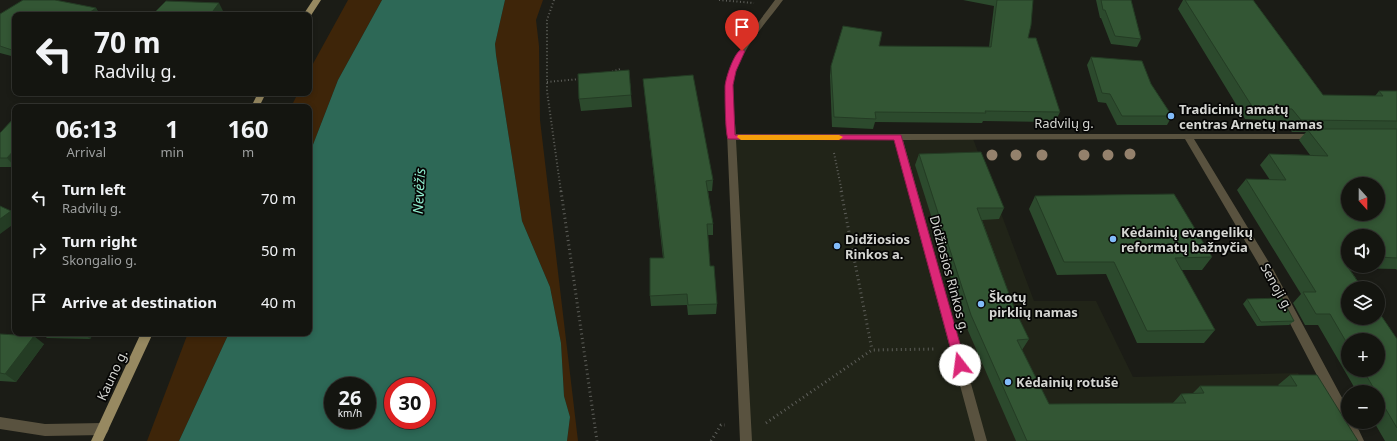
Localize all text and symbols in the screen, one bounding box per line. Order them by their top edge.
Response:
pin [725,10,759,51]
icon: arrive [731,16,753,38]
text: 70 m [94,23,161,61]
icon: left [28,28,80,80]
text: Radvilų g. [94,59,177,83]
place label: Tradicinių amatų centras Arnetų namas [1179,100,1323,133]
marker: Tradicinių amatų centras Arnetų namas [1166,111,1176,121]
text: 06:13 [55,112,117,145]
text: 1 [165,112,179,145]
text: 160 [227,112,269,145]
street label: Radvilų g. [1034,114,1094,132]
text: Arrival [66,143,106,161]
text: min [160,143,184,161]
text: m [242,143,254,161]
water label: Nevėžis [408,168,429,214]
north arrow [1341,177,1385,221]
map controls [1341,177,1385,429]
text: Turn left [62,179,126,199]
icon: left [28,187,50,209]
text: 70 m [261,188,296,208]
text: Radvilų g. [62,199,122,217]
street label: Didžiosios Rinkos g. [926,213,974,335]
place label: Kėdainių evangelikų reformatų bažnyčia [1121,223,1253,256]
button: sound [1341,229,1385,273]
place label: Didžiosios Rinkos a. [845,230,910,263]
text: Turn right [62,231,137,251]
marker: Kėdainių evangelikų reformatų bažnyčia [1108,234,1118,244]
icon: right [28,239,50,261]
text: 50 m [261,240,296,260]
marker: Didžiosios Rinkos a. [832,241,842,251]
text: Skongalio g. [62,251,137,269]
street label: Senoji g. [1257,260,1297,314]
button: layers [1341,281,1385,325]
place label: Škotų pirklių namas [989,288,1078,321]
icon: arrive [28,291,50,313]
text: Arrive at destination [62,292,217,312]
text: 40 m [261,292,296,312]
marker: Škotų pirklių namas [976,299,986,309]
button: + [1341,333,1385,377]
position arrow [939,344,981,386]
street label: Kauno g. [92,347,132,403]
place label: Kėdainių rotušė [1016,373,1119,391]
speed limit sign: 30 [384,377,436,429]
marker: Kėdainių rotušė [1003,377,1013,387]
text: 26 [339,384,361,411]
button: − [1341,385,1385,429]
text: km/h [338,406,362,420]

